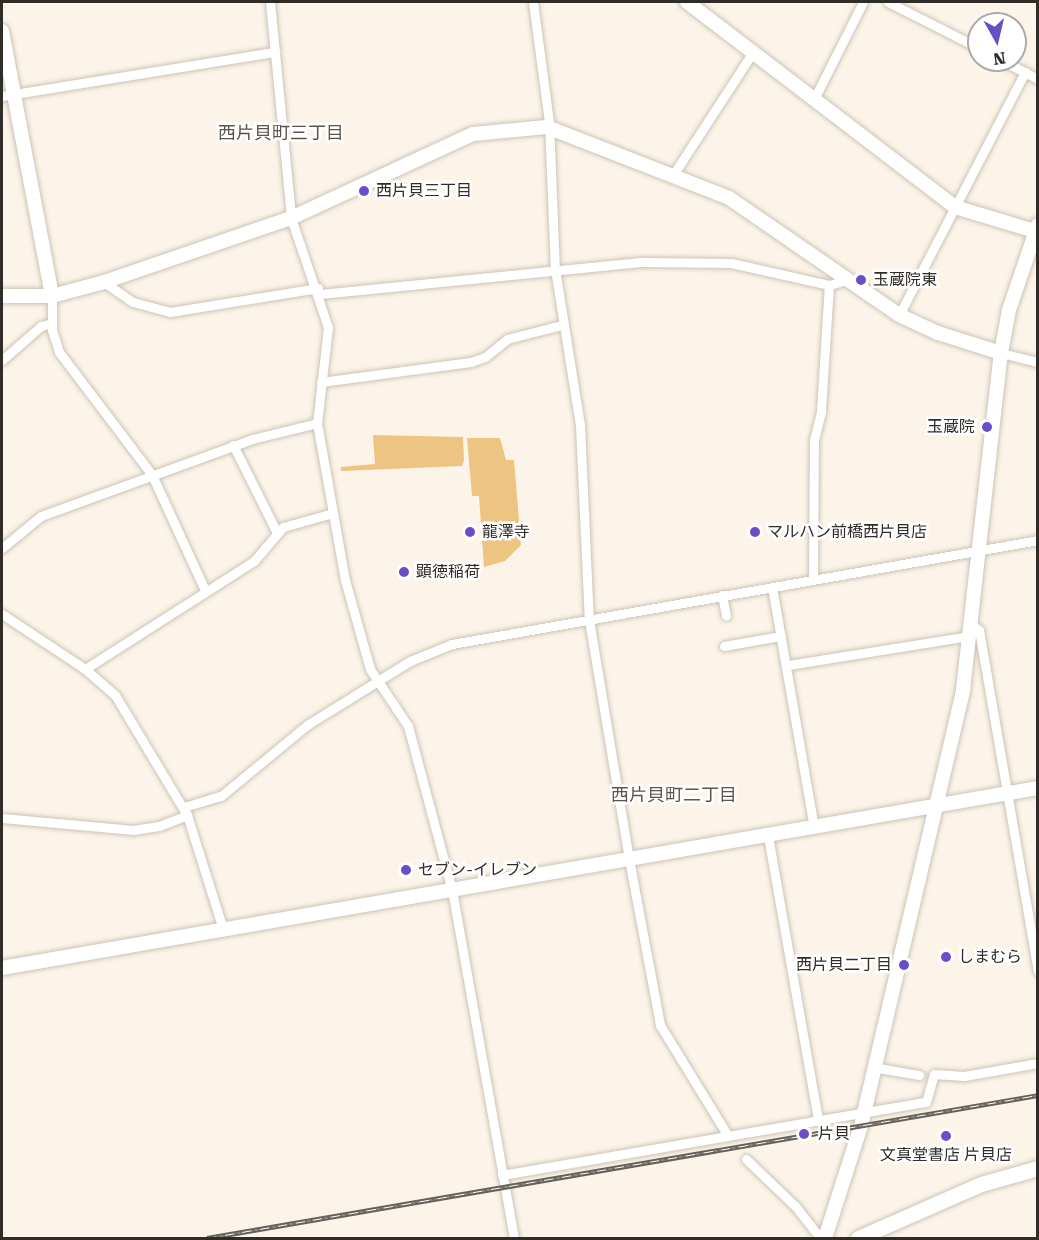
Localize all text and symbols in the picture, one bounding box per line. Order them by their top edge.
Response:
north arrow [967,12,1027,72]
text: N [992,48,1007,69]
district label: 西片貝町三丁目 [218,122,344,144]
place label: 西片貝三丁目 [376,181,472,201]
marker: 西片貝三丁目 [357,184,371,198]
place label: 玉蔵院東 [873,270,937,290]
marker: 玉蔵院東 [854,273,868,287]
place label: 玉蔵院 [927,417,975,437]
marker: 玉蔵院 [980,420,994,434]
place label: 龍澤寺 [482,522,530,542]
place label: マルハン前橋西片貝店 [767,522,927,542]
marker: 龍澤寺 [463,525,477,539]
marker: マルハン前橋西片貝店 [748,525,762,539]
place label: 顕徳稲荷 [416,562,480,582]
marker: 顕徳稲荷 [397,565,411,579]
district label: 西片貝町二丁目 [611,784,737,806]
place label: セブン-イレブン [418,860,537,880]
marker: セブン-イレブン [399,863,413,877]
place label: しまむら [958,947,1022,967]
marker: しまむら [939,950,953,964]
place label: 西片貝二丁目 [796,955,892,975]
marker: 西片貝二丁目 [897,958,911,972]
place label: 片貝 [818,1124,850,1144]
marker: 片貝 [795,1125,813,1143]
marker: 文真堂書店 片貝店 [939,1129,953,1143]
place label: 文真堂書店 片貝店 [880,1145,1012,1165]

